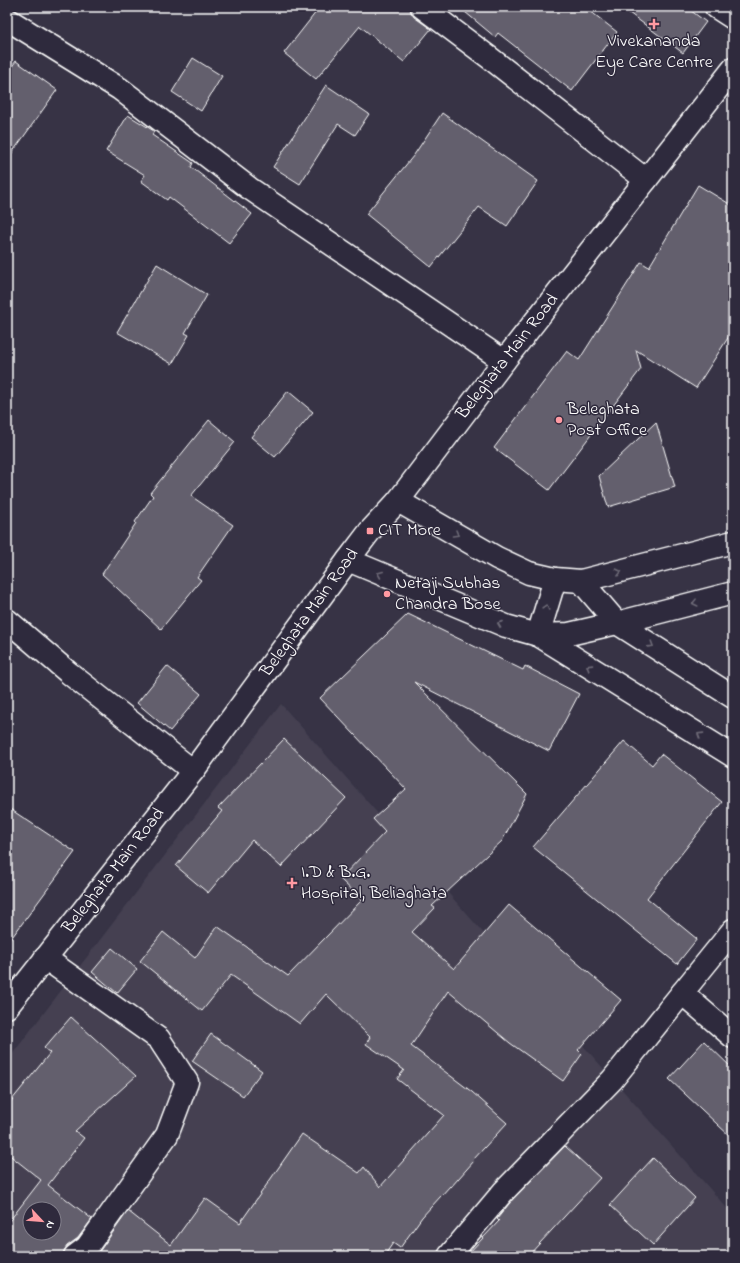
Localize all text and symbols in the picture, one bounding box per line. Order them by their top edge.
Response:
marker: Vivekananda Eye Care Centre [648,18,660,30]
place label: Vivekananda Eye Care Centre [595,29,714,76]
street label: Beleghata Main Road [450,288,566,427]
place label: Beleghata Post Office [566,397,648,444]
marker: Beleghata Post Office [554,415,564,425]
place label: CIT More [378,518,442,544]
marker: CIT More [365,526,375,536]
one-way arrow [452,530,459,537]
street label: Beleghata Main Road [254,543,366,684]
one-way arrow [616,568,622,576]
one-way arrow [377,571,385,579]
place label: Netaji Subhas Chandra Bose [395,571,502,618]
marker: Netaji Subhas Chandra Bose [382,589,392,599]
one-way arrow [692,598,699,607]
one-way arrow [541,604,550,611]
one-way arrow [497,620,504,628]
one-way arrow [647,640,654,647]
one-way arrow [586,664,593,672]
one-way arrow [697,732,704,740]
street label: Beleghata Main Road [56,802,172,941]
place label: I.D & B.G. Hospital, Beliaghata [301,860,447,908]
marker: I.D & B.G. Hospital, Beliaghata [286,877,298,889]
north arrow [22,1201,62,1241]
text: N [41,1218,59,1232]

